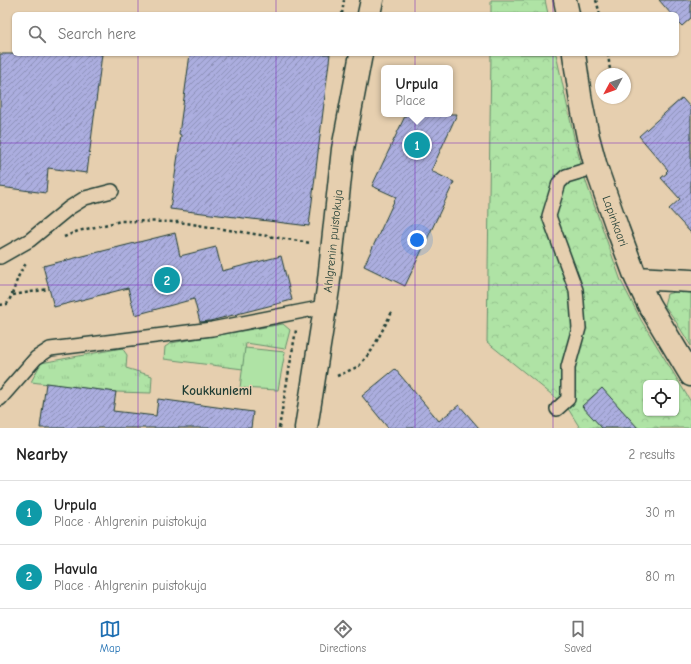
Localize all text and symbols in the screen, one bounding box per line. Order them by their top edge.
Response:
search box [12,12,679,56]
icon: search [26,23,48,45]
text: Search here [58,25,136,43]
popup [381,65,453,117]
north arrow [595,68,631,104]
text: Urpula [396,75,438,93]
text: Place [396,93,425,108]
pin: 1 [404,130,430,160]
street label: Ahlgrenin puistokuja [321,189,345,293]
street label: Lapinkaari [599,194,631,248]
your location [407,230,427,250]
pin: 2 [154,265,180,295]
map controls [643,380,679,416]
button: locate [643,380,679,416]
district label: Koukkuniemi [182,383,252,398]
text: Nearby [16,445,67,464]
text: 2 results [628,447,675,462]
text: Urpula [54,496,97,514]
text: 1 [26,505,32,520]
text: 30 m [645,505,675,520]
text: Place · Ahlgrenin puistokuja [54,514,207,529]
text: Havula [54,560,98,578]
text: 2 [26,569,32,584]
text: 80 m [645,569,675,584]
text: Place · Ahlgrenin puistokuja [54,578,207,593]
tab: Map [99,618,121,655]
tab: Directions [319,618,366,655]
tab: Saved [564,618,592,655]

